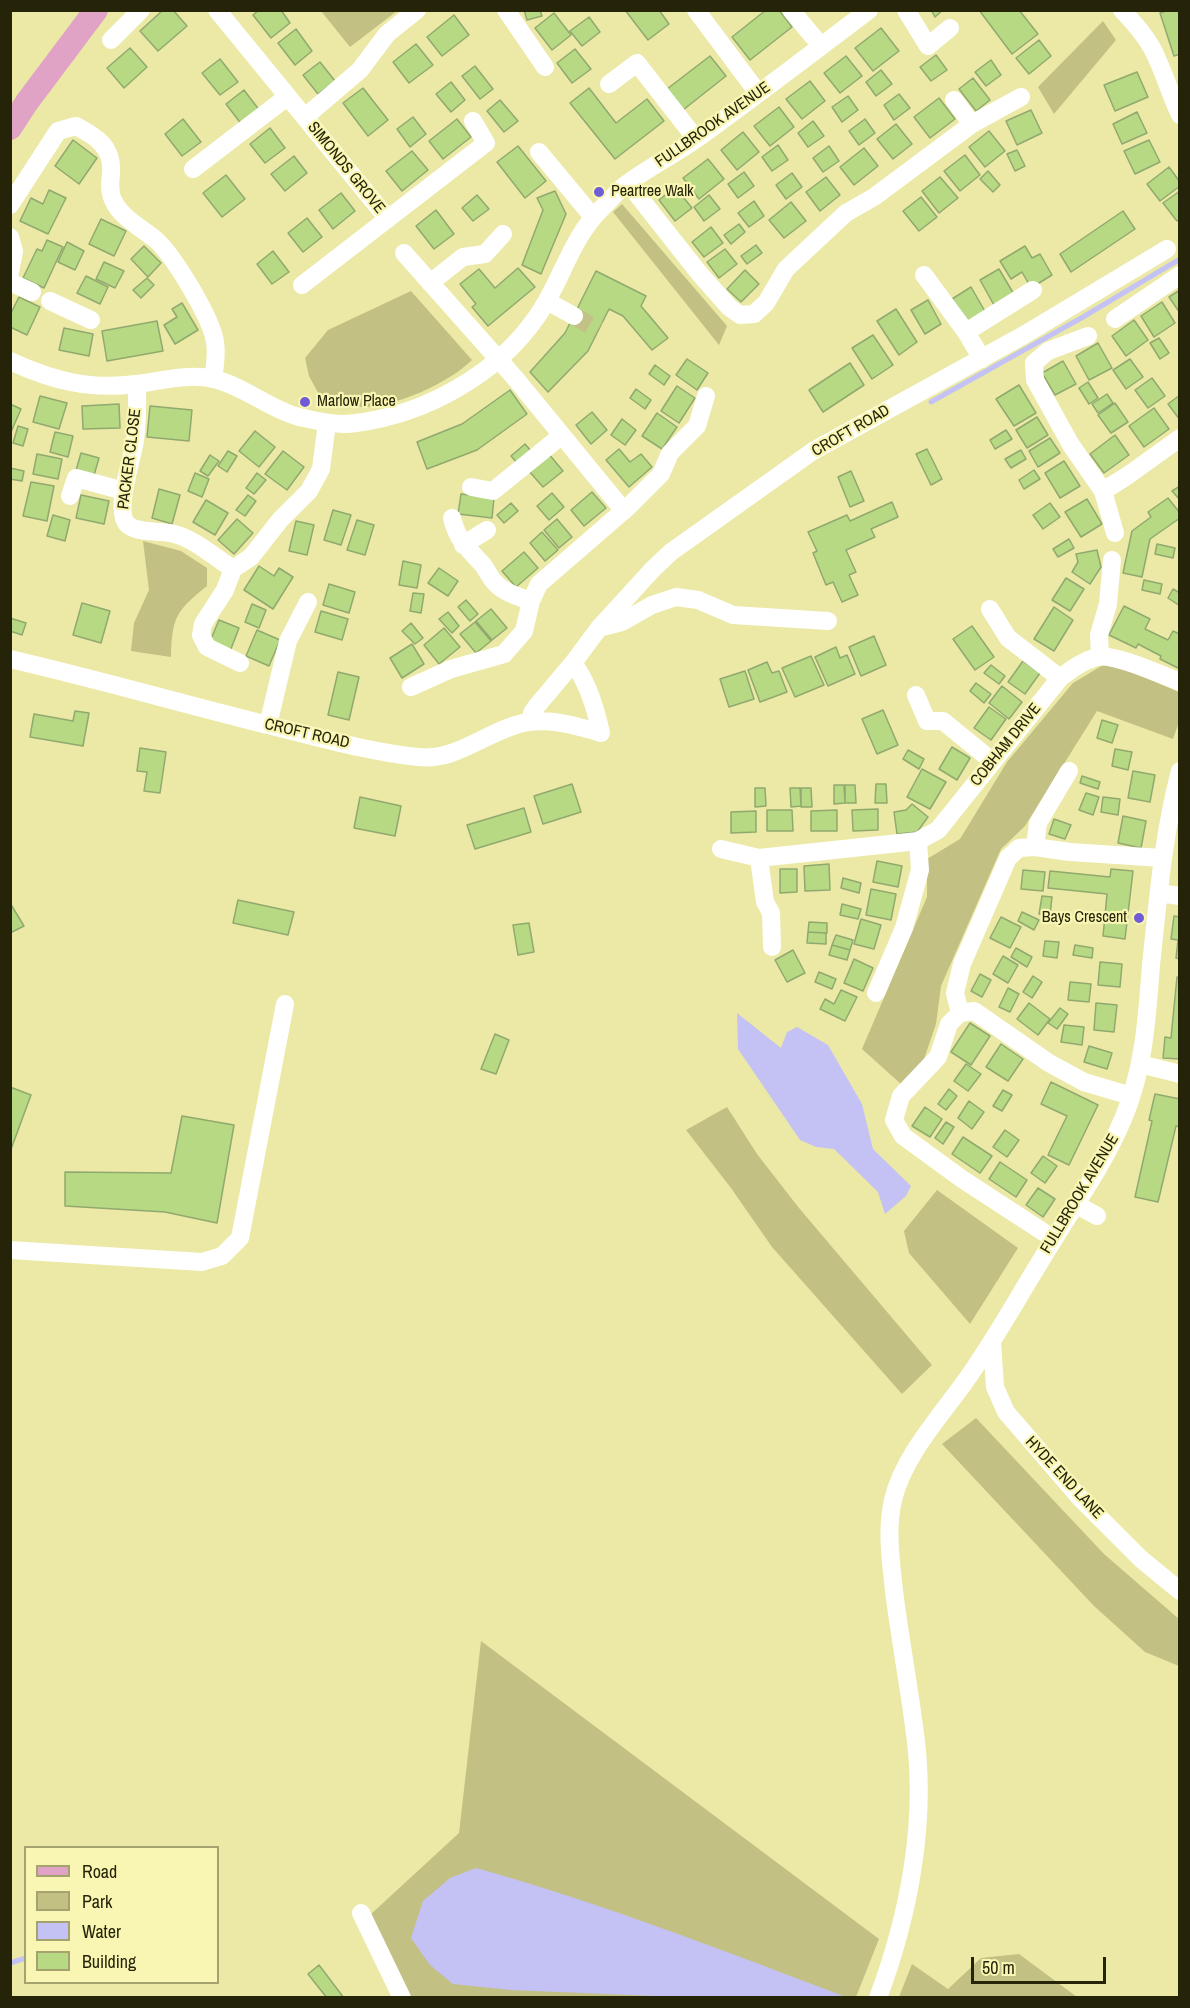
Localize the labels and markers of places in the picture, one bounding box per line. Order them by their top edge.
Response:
place label: Peartree Walk [611,182,694,202]
marker: Peartree Walk [592,185,606,199]
place label: Marlow Place [317,392,396,412]
marker: Marlow Place [298,395,312,409]
place label: Bays Crescent [1042,908,1127,928]
marker: Bays Crescent [1132,911,1146,925]

